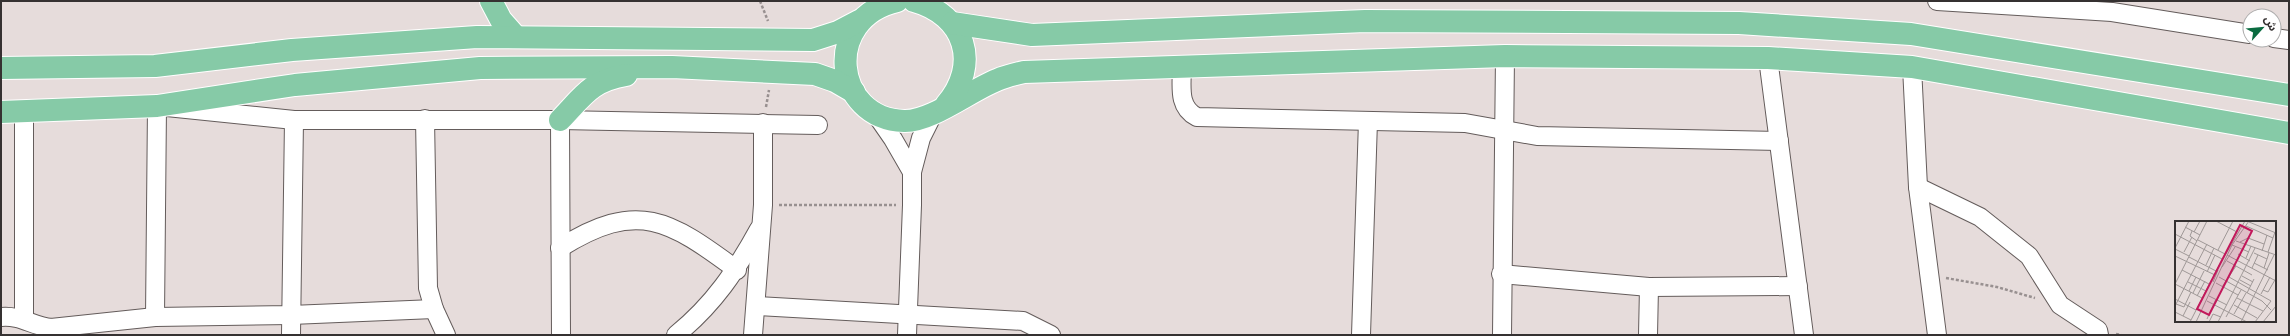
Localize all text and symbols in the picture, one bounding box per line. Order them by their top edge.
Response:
north arrow [2242,8,2282,48]
text: ش [2261,14,2280,33]
inset map [2175,221,2276,322]

